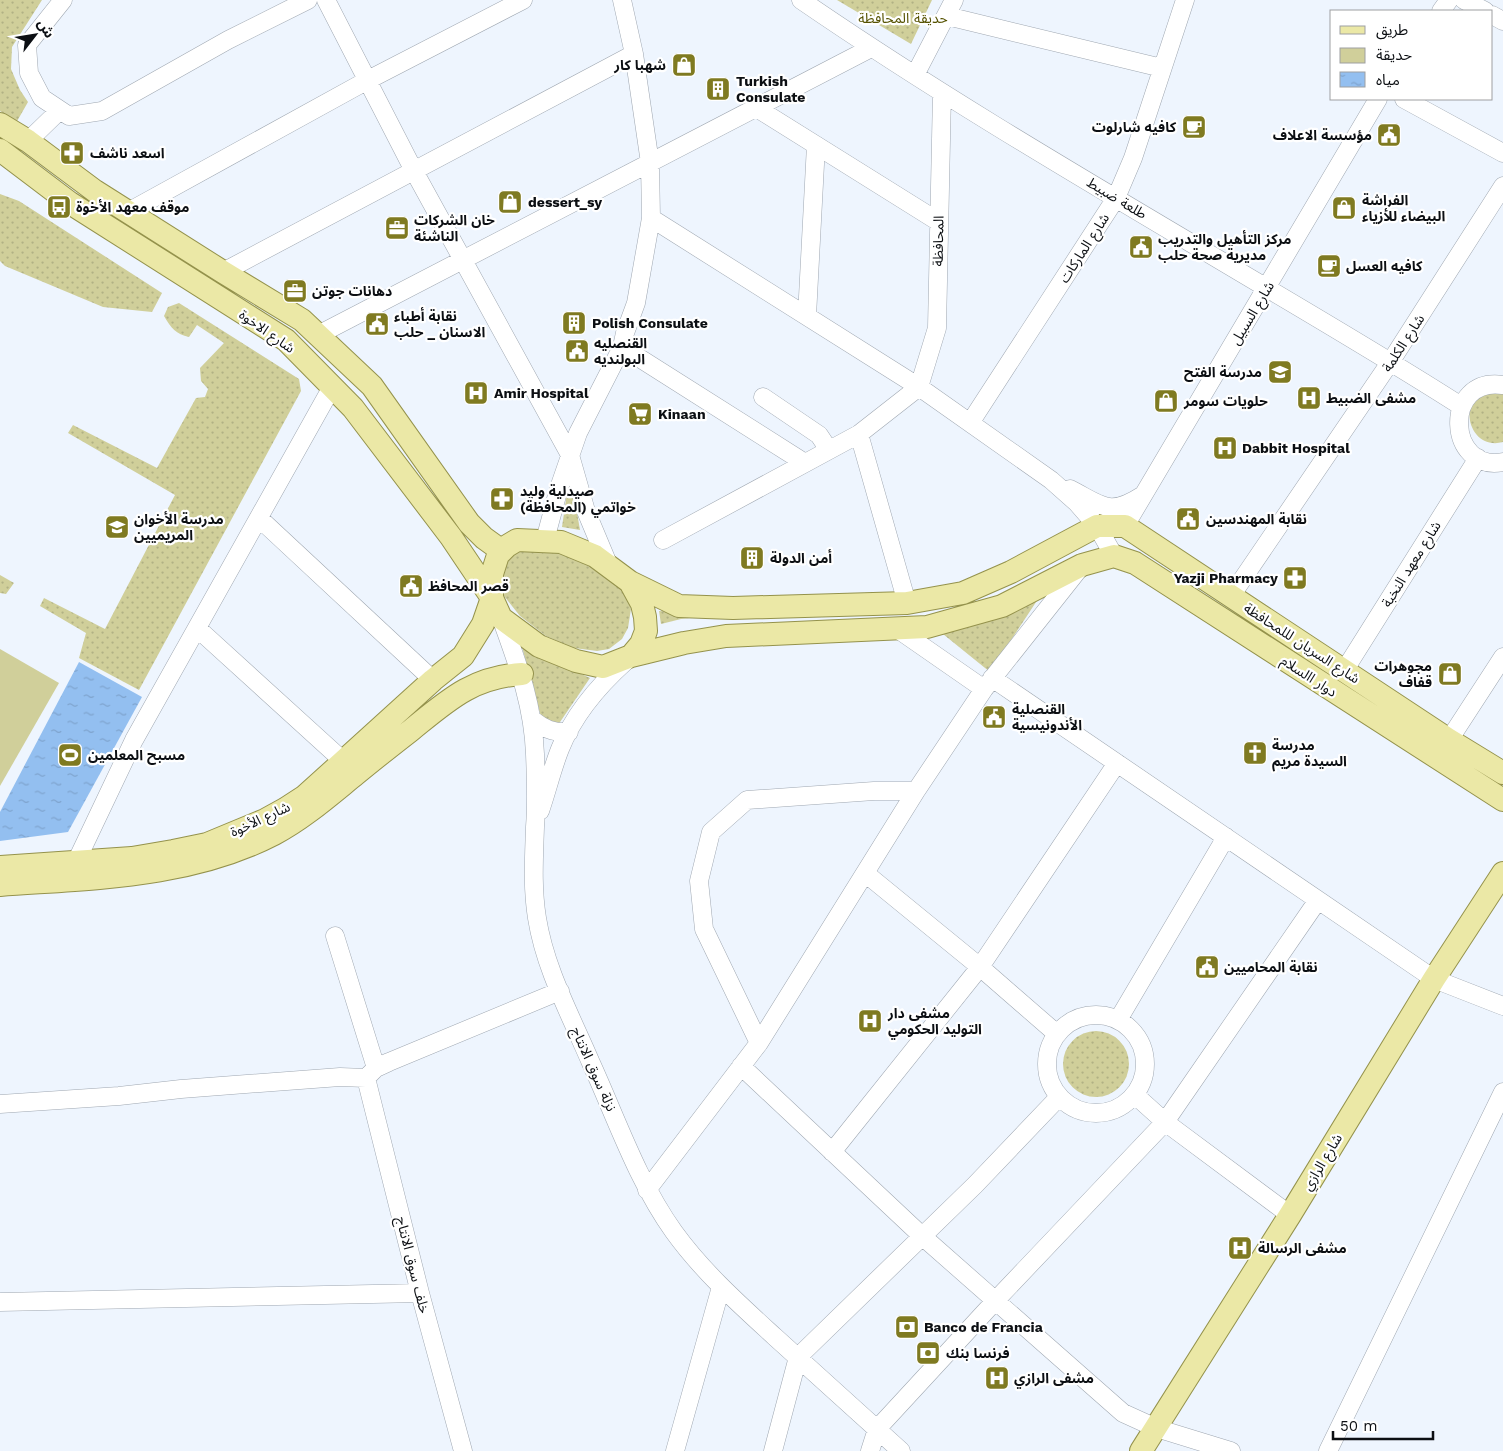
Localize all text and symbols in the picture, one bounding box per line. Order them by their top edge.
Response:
north arrow [10,10,60,60]
park label: حديقة المحافظة [858,10,948,26]
legend [1330,10,1493,100]
text: ش [34,16,58,41]
text: طريق [1376,21,1408,40]
text: حديقة [1376,46,1412,64]
shop icon: شهبا كار [671,52,697,78]
place label: شهبا كار [613,57,666,74]
text: مياه [1376,71,1400,89]
place label: Turkish Consulate [736,73,805,105]
building icon: Turkish Consulate [705,76,731,102]
cafe icon: كافيه شارلوت [1181,114,1207,140]
place label: كافيه شارلوت [1092,119,1177,136]
public building icon: مؤسسة الاعلاف [1376,122,1402,148]
place label: مؤسسة الاعلاف [1273,127,1372,143]
pharmacy icon: اسعد ناشف [59,140,85,166]
place label: اسعد ناشف [90,145,165,161]
street label: طلعة ضبيط [1084,174,1150,222]
shop icon: dessert_sy [497,189,523,215]
place label: الفراشة البيضاء للأزياء [1362,192,1445,225]
bus stop icon: موقف معهد الأخوة [46,194,72,220]
place label: dessert_sy [528,194,602,210]
shop icon: الفراشة البيضاء للأزياء [1331,195,1357,221]
place label: موقف معهد الأخوة [76,199,189,215]
street label: شارع الماركات [1056,210,1115,287]
place label: خان الشركات الناشئة [414,212,495,244]
office icon: خان الشركات الناشئة [384,215,410,241]
street label: المحافظة [930,215,946,267]
place label: مركز التأهيل والتدريب مديرية صحة حلب [1158,230,1291,264]
public building icon: مركز التأهيل والتدريب مديرية صحة حلب [1128,234,1154,260]
cafe icon: كافيه العسل [1316,253,1342,279]
place label: كافيه العسل [1346,258,1423,274]
office icon: دهانات جوتن [282,278,308,304]
street label: شارع السبيل [1227,278,1280,349]
place label: دهانات جوتن [312,283,392,299]
street label: شارع الاخوة [234,306,298,358]
place label: نقابة أطباء الاسنان _ حلب [394,307,486,340]
building icon: Polish Consulate [561,310,587,336]
public building icon: نقابة أطباء الاسنان _ حلب [364,311,390,337]
street label: شارع الكلمة [1379,311,1430,376]
place label: Polish Consulate [592,315,708,331]
place label: القنصليه البولنديه [594,335,647,367]
public building icon: القنصليه البولنديه [564,338,590,364]
school or university icon: مدرسة الفتح [1267,359,1293,385]
place label: مدرسة الفتح [1184,364,1262,382]
hospital icon: Amir Hospital [463,380,489,406]
place label: Amir Hospital [494,385,589,401]
hospital icon: مشفى الضبيط [1296,385,1322,411]
shop icon: حلويات سومر [1153,388,1179,414]
place label: مشفى الضبيط [1326,390,1416,406]
place label: حلويات سومر [1183,393,1268,410]
supermarket icon: Kinaan [627,401,653,427]
place label: Kinaan [658,406,706,422]
hospital icon: Dabbit Hospital [1212,435,1238,461]
place label: Dabbit Hospital [1242,440,1350,456]
place label: صيدلية وليد خواتمي (المحافظة) [520,483,636,518]
pharmacy icon: صيدلية وليد خواتمي (المحافظة) [489,486,515,512]
public building icon: نقابة المهندسين [1175,506,1201,532]
place label: مدرسة الأخوان المريميين [134,511,224,544]
place label: نقابة المهندسين [1206,511,1307,527]
school or university icon: مدرسة الأخوان المريميين [104,514,130,540]
street label: شارع معهد النخبة [1378,518,1446,612]
building icon: أمن الدولة [739,545,765,571]
place label: أمن الدولة [770,549,832,566]
pharmacy icon: Yazji Pharmacy [1282,565,1308,591]
place label: Yazji Pharmacy [1174,570,1278,586]
public building icon: قصر المحافظ [398,573,424,599]
place label: قصر المحافظ [428,578,509,595]
street label: شارع السريان لللمحافظة [1239,600,1363,689]
street label: دوار االسلام [1276,652,1340,703]
place label: مجوهرات قفاف [1374,658,1432,690]
shop icon: مجوهرات قفاف [1437,661,1463,687]
place label: القنصلية الأندونيسية [1012,701,1082,733]
public building icon: القنصلية الأندونيسية [981,704,1007,730]
place label: مدرسة السيدة مريم [1272,737,1347,772]
church icon: مدرسة السيدة مريم [1242,740,1268,766]
sports icon: مسبح المعلمين [57,742,83,768]
place label: مسبح المعلمين [88,747,185,765]
street label: شارع الأخوة [228,798,294,843]
public building icon: نقابة المحاميين [1194,954,1220,980]
place label: نقابة المحاميين [1224,959,1318,975]
place label: مشفى دار التوليد الحكومي [887,1005,982,1040]
hospital icon: مشفى دار التوليد الحكومي [857,1008,883,1034]
street label: نزلة سوق الانتاج [565,1024,620,1115]
street label: شارع الرازي [1299,1131,1348,1195]
street label: خلف سوق الانتاج [390,1215,433,1316]
hospital icon: مشفى الرسالة [1227,1235,1253,1261]
place label: مشفى الرسالة [1258,1240,1347,1257]
bank icon: Banco de Francia [894,1314,920,1340]
place label: Banco de Francia [924,1319,1044,1335]
bank icon: فرنسا بنك [915,1340,941,1366]
place label: فرنسا بنك [946,1345,1010,1362]
hospital icon: مشفى الرازي [984,1365,1010,1391]
place label: مشفى الرازي [1014,1370,1094,1389]
scale bar [1333,1408,1433,1440]
text: 50 m [1340,1417,1377,1435]

